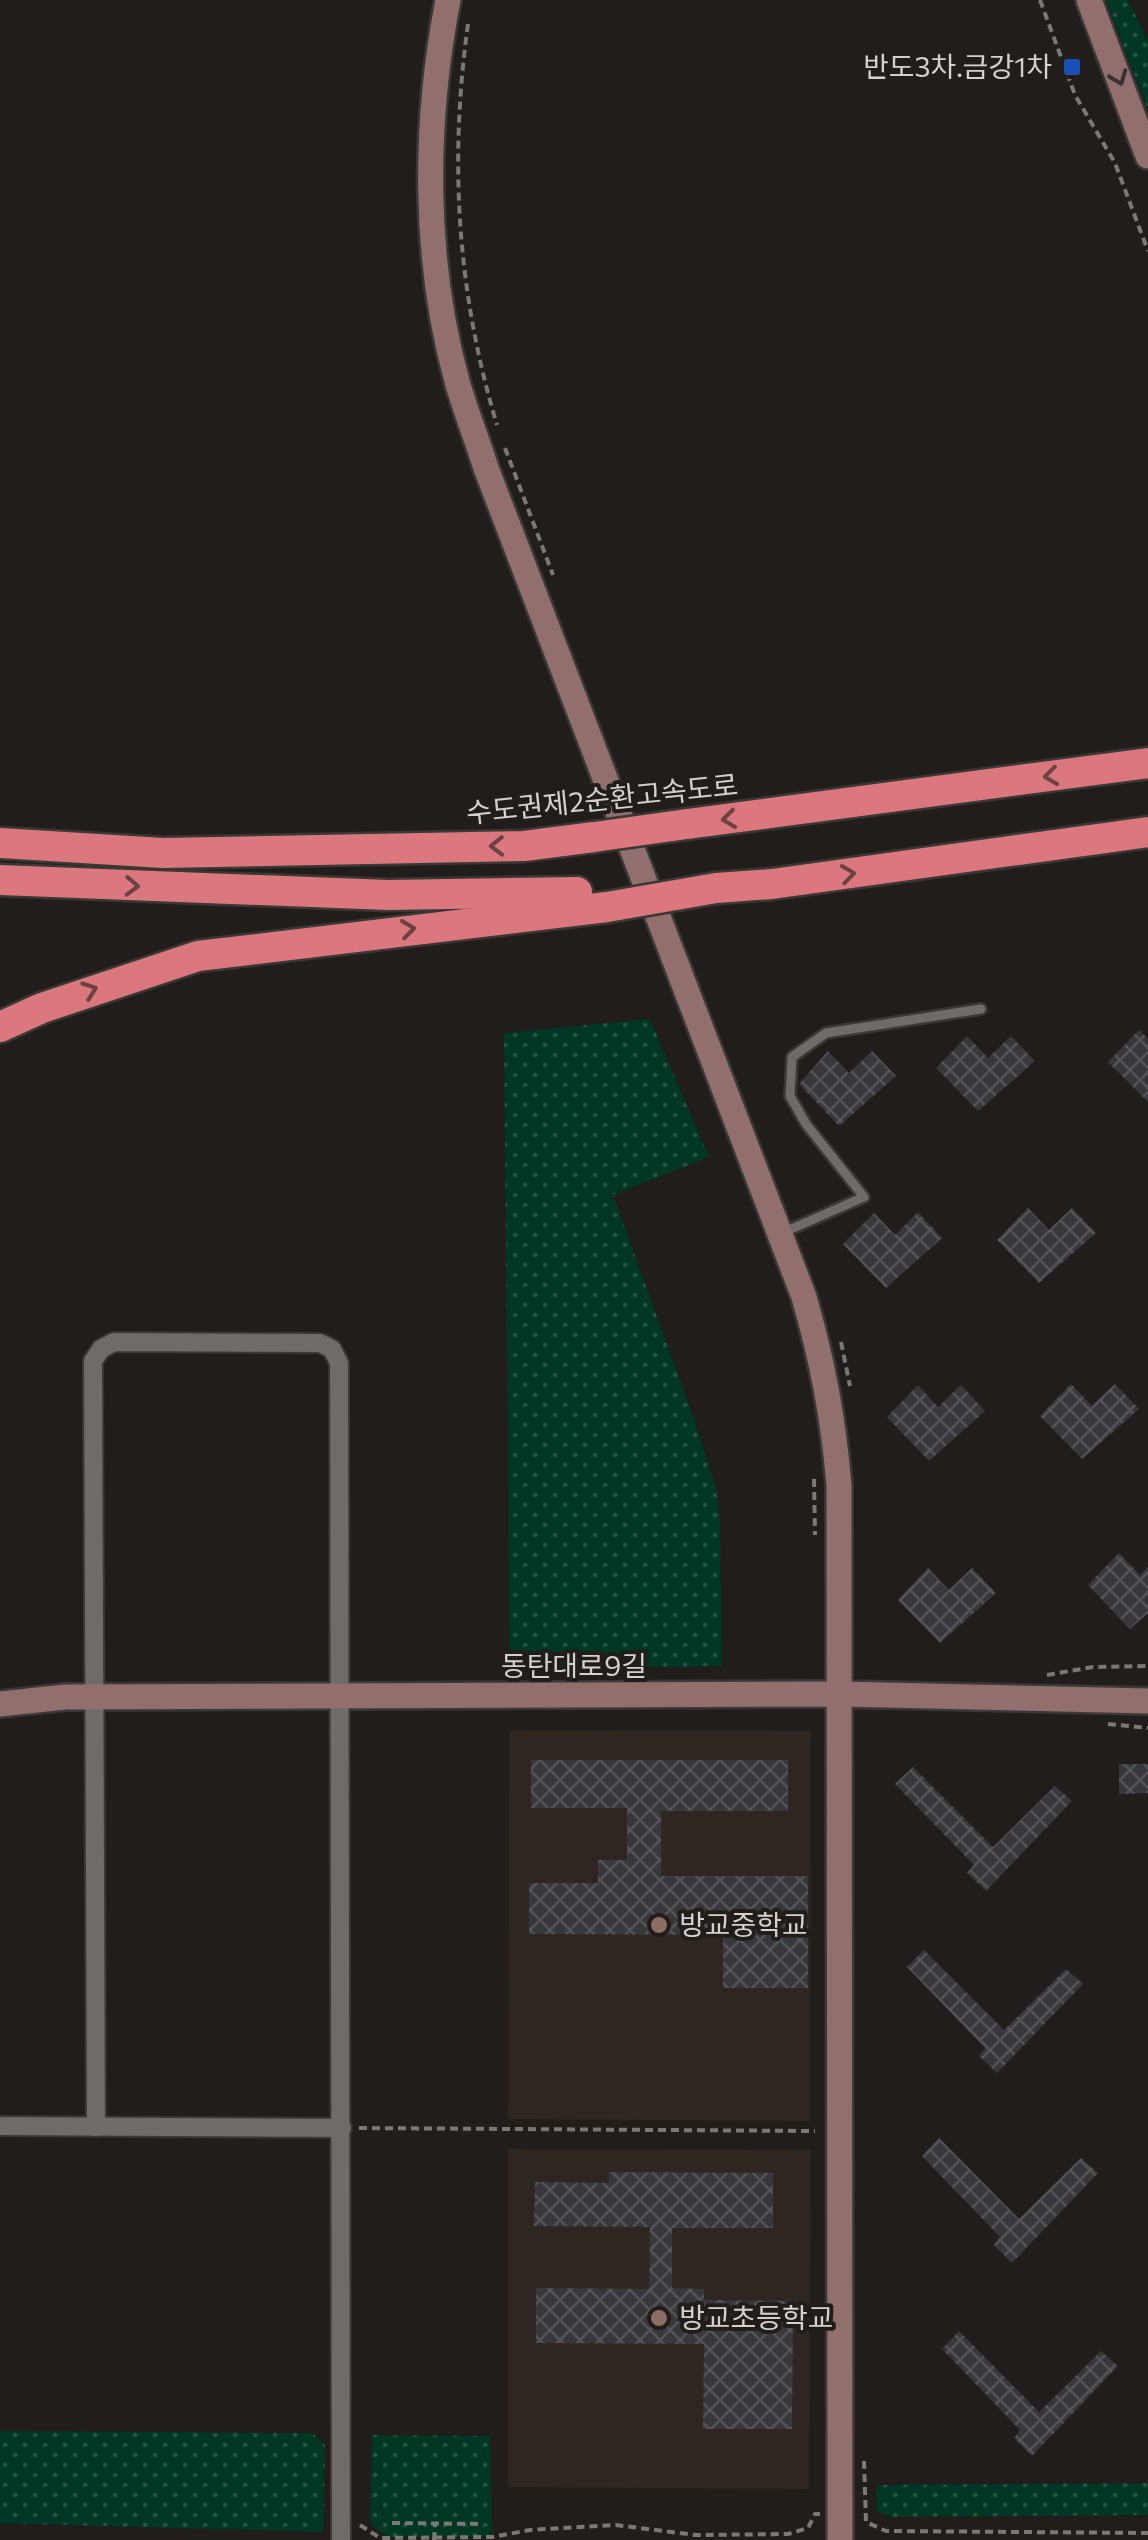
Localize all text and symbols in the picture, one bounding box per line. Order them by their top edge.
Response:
place label: 반도3차.금강1차 [863,49,1052,83]
marker: 반도3차.금강1차 [1061,56,1083,78]
one-way arrow [1107,68,1127,86]
one-way arrow [1043,765,1059,786]
street label: 수도권제2순환고속도로 [464,767,739,829]
one-way arrow [721,807,737,828]
one-way arrow [489,835,504,857]
one-way arrow [839,864,856,885]
one-way arrow [125,875,141,896]
one-way arrow [400,919,416,940]
one-way arrow [81,981,98,1002]
street label: 동탄대로9길 [501,1648,647,1682]
place label: 방교중학교 [679,1907,808,1941]
marker: 방교중학교 [648,1914,670,1936]
place label: 방교초등학교 [679,2300,834,2334]
marker: 방교초등학교 [648,2307,670,2329]

